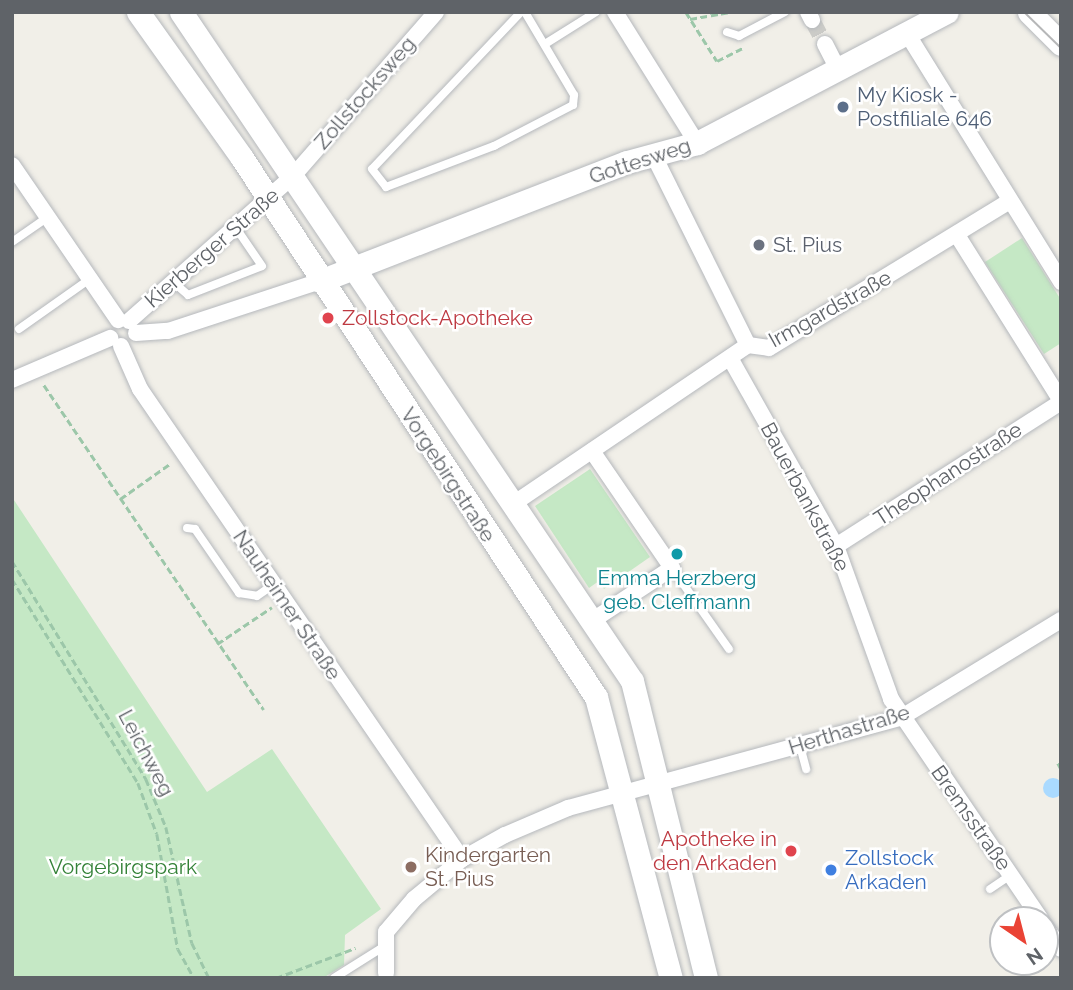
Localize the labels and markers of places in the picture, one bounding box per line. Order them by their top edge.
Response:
place label: My Kiosk - Postfiliale 646 [857,82,992,132]
marker: My Kiosk - Postfiliale 646 [835,99,851,115]
place label: St. Pius [773,232,842,258]
marker: St. Pius [751,237,767,253]
place label: Zollstock-Apotheke [342,305,533,331]
marker: Zollstock-Apotheke [320,310,336,326]
marker: Emma Herzberg geb. Cleffmann [669,546,685,562]
place label: Emma Herzberg geb. Cleffmann [598,565,756,615]
place label: Apotheke in den Arkaden [652,826,777,876]
place label: Kindergarten St. Pius [425,842,551,892]
marker: Apotheke in den Arkaden [783,843,799,859]
place label: Zollstock Arkaden [845,845,934,895]
marker: Kindergarten St. Pius [403,859,419,875]
marker: Zollstock Arkaden [823,862,839,878]

